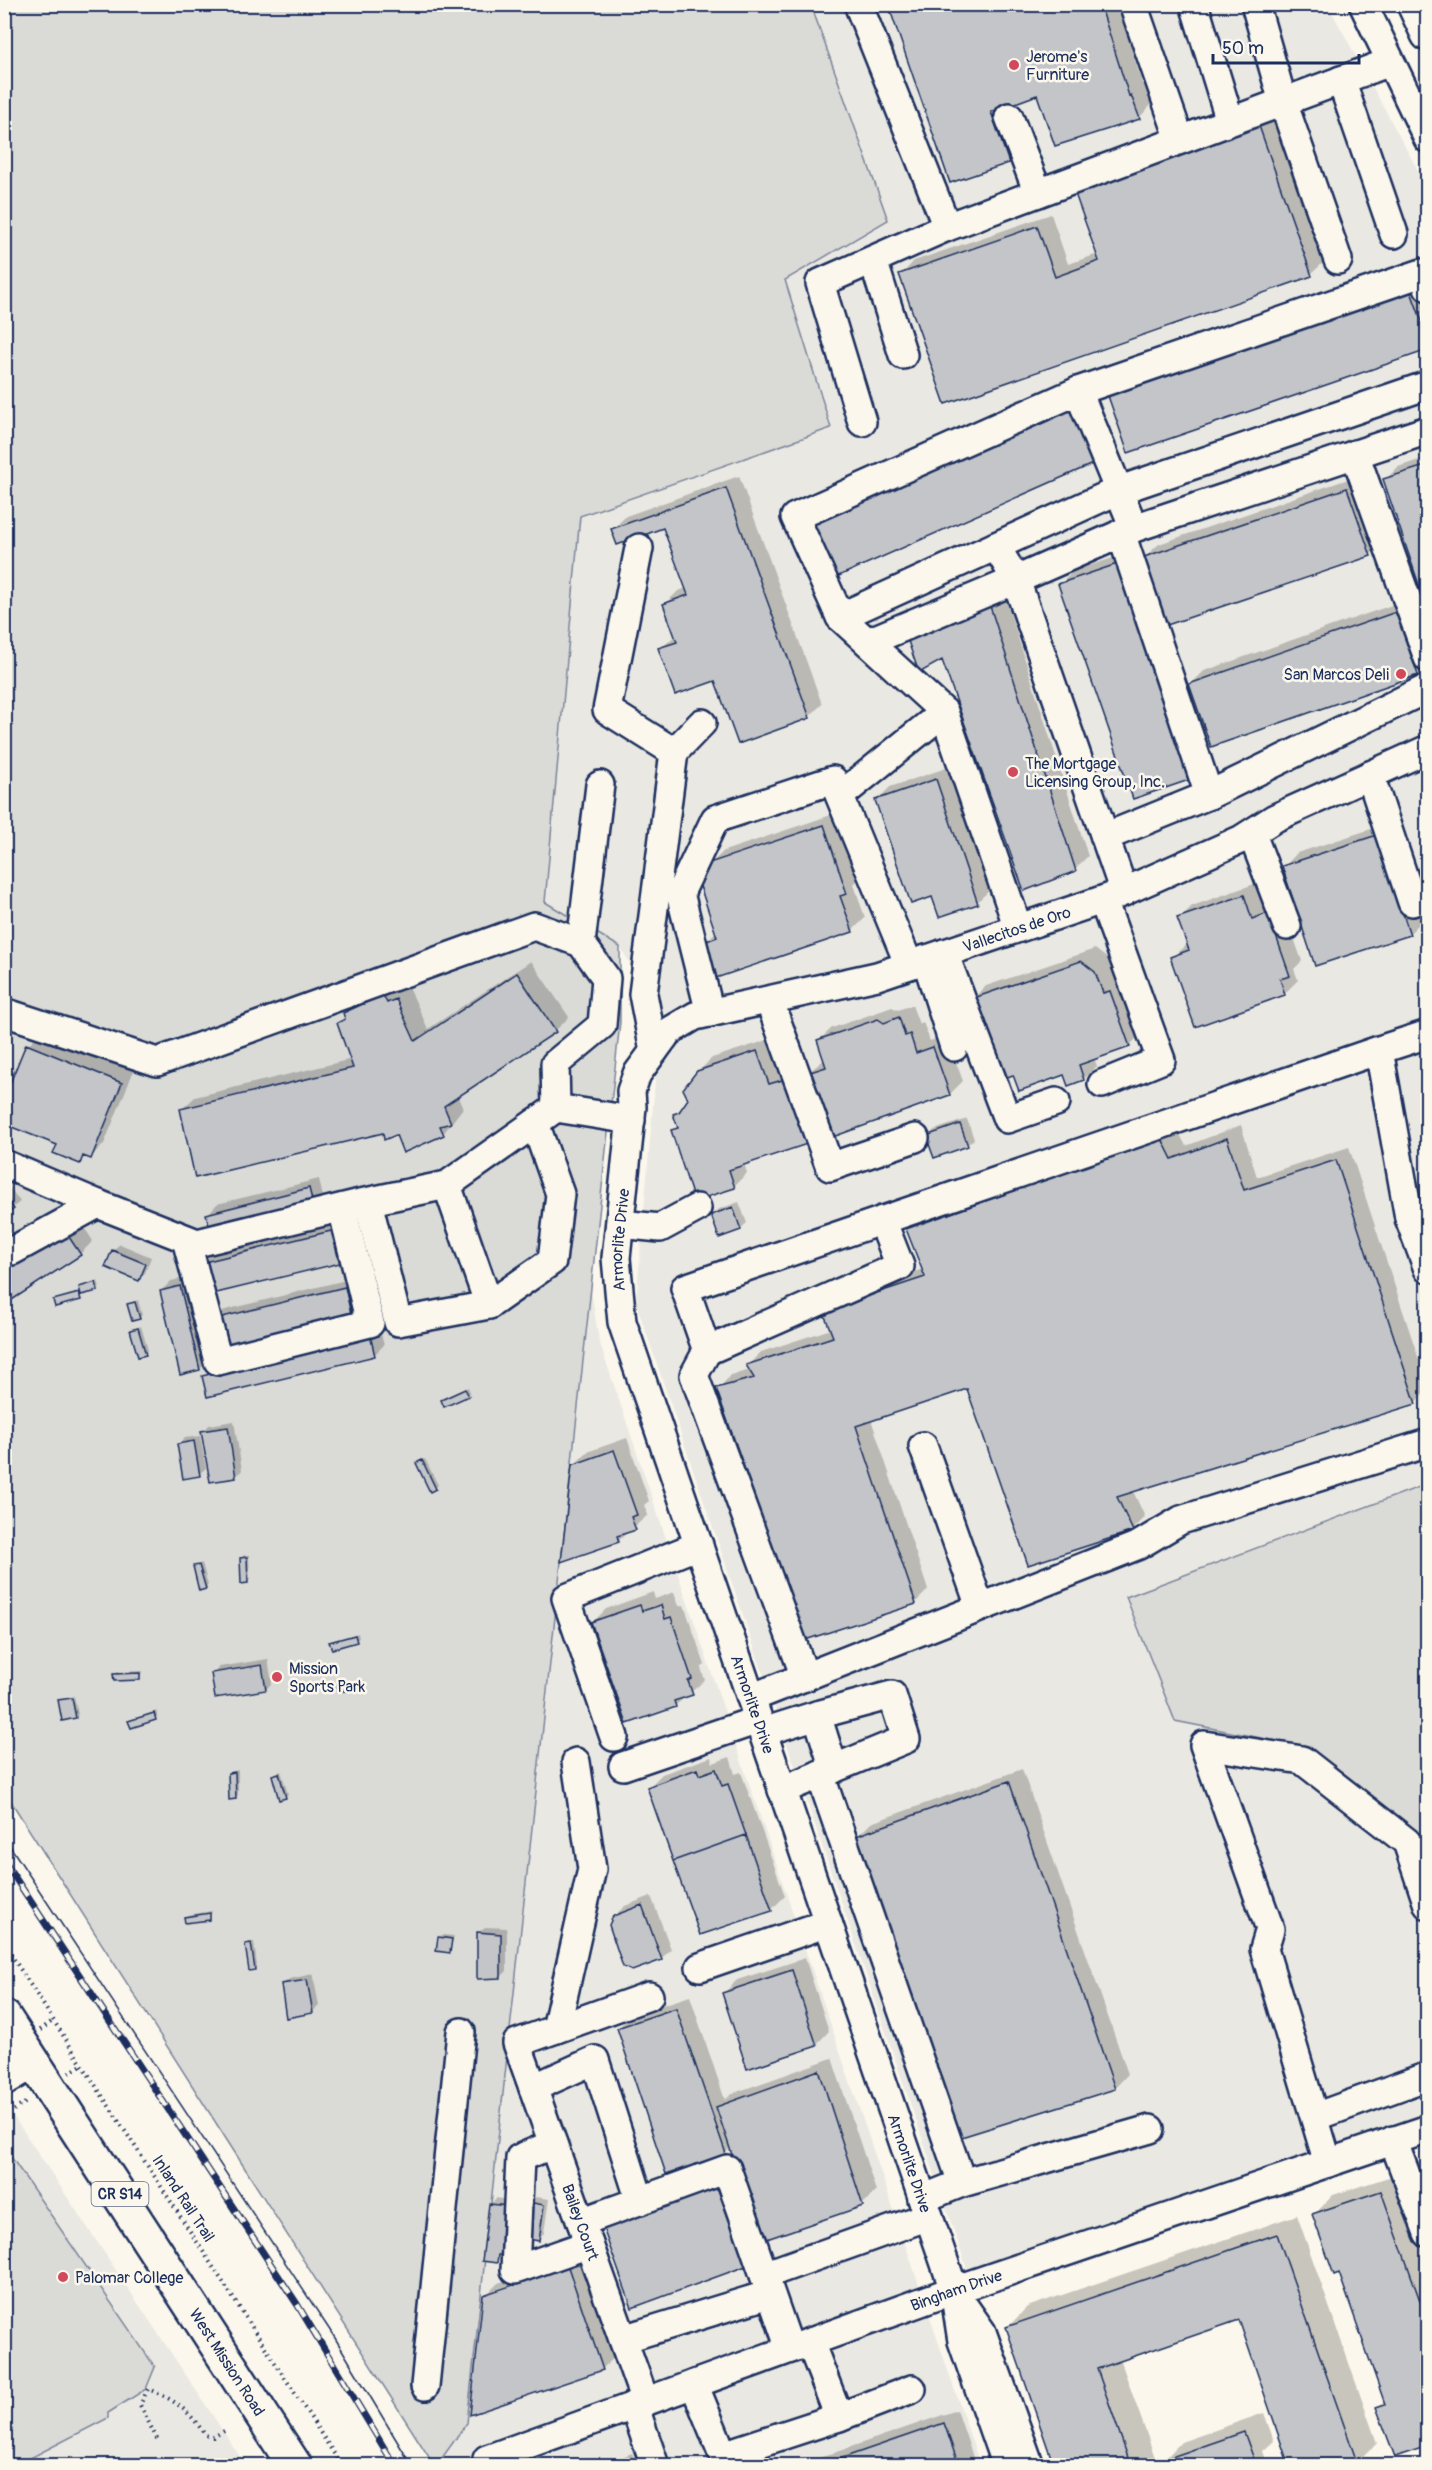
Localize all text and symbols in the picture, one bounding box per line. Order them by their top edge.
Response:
scale bar [1213,27,1358,65]
text: 50 m [1222,37,1264,60]
place label: Jerome's Furniture [1026,47,1089,85]
marker: Jerome's Furniture [1007,58,1021,72]
place label: San Marcos Deli [1284,665,1389,685]
marker: San Marcos Deli [1394,667,1408,681]
place label: The Mortgage Licensing Group, Inc. [1025,754,1165,792]
marker: The Mortgage Licensing Group, Inc. [1006,765,1020,779]
street label: Vallecitos de Oro [960,902,1074,957]
street label: Armorlite Drive [607,1187,634,1292]
street label: Armorlite Drive [726,1652,778,1756]
place label: Mission Sports Park [289,1659,366,1697]
marker: Mission Sports Park [270,1670,284,1684]
street label: Armorlite Drive [883,2111,935,2215]
street label: Inland Rail Trail [148,2151,219,2246]
street label: Bailey Court [557,2181,603,2264]
road number: CR S14 [92,2182,148,2206]
street label: Bingham Drive [908,2265,1005,2316]
place label: Palomar College [75,2268,183,2288]
marker: Palomar College [56,2270,70,2284]
street label: West Mission Road [184,2305,269,2420]

